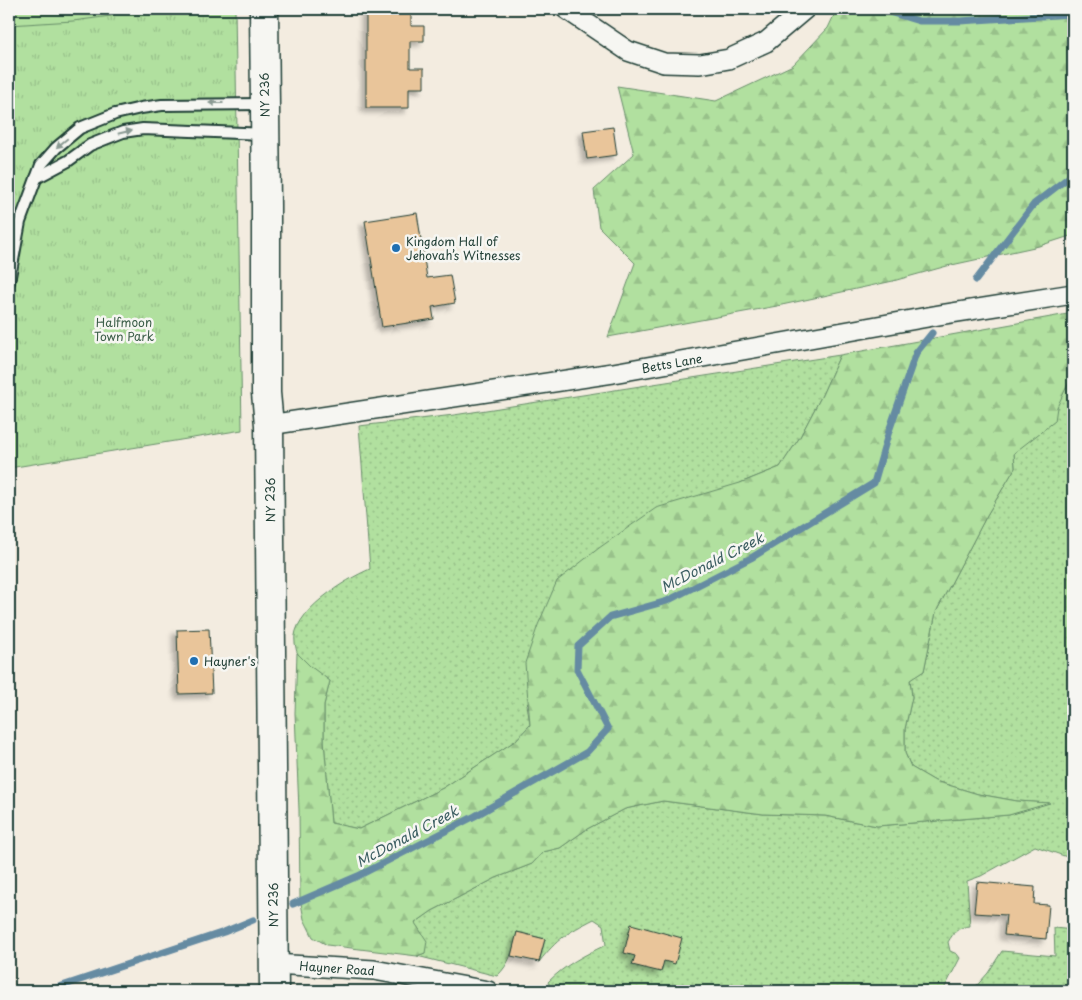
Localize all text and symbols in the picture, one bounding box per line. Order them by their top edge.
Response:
street label: NY 236 [255,72,273,117]
one-way arrow [208,99,224,107]
one-way arrow [117,128,133,136]
one-way arrow [56,137,69,148]
place label: Kingdom Hall of Jehovah’s Witnesses [406,232,520,264]
marker: Kingdom Hall of Jehovah’s Witnesses [390,242,402,254]
park label: Halfmoon Town Park [94,313,154,345]
street label: Betts Lane [640,349,704,377]
street label: NY 236 [261,478,279,522]
water label: McDonald Creek [657,526,768,597]
place label: Hayner's [204,652,256,670]
marker: Hayner's [188,655,200,667]
water label: McDonald Creek [352,799,463,872]
street label: NY 236 [264,883,282,927]
street label: Hayner Road [299,956,375,980]

